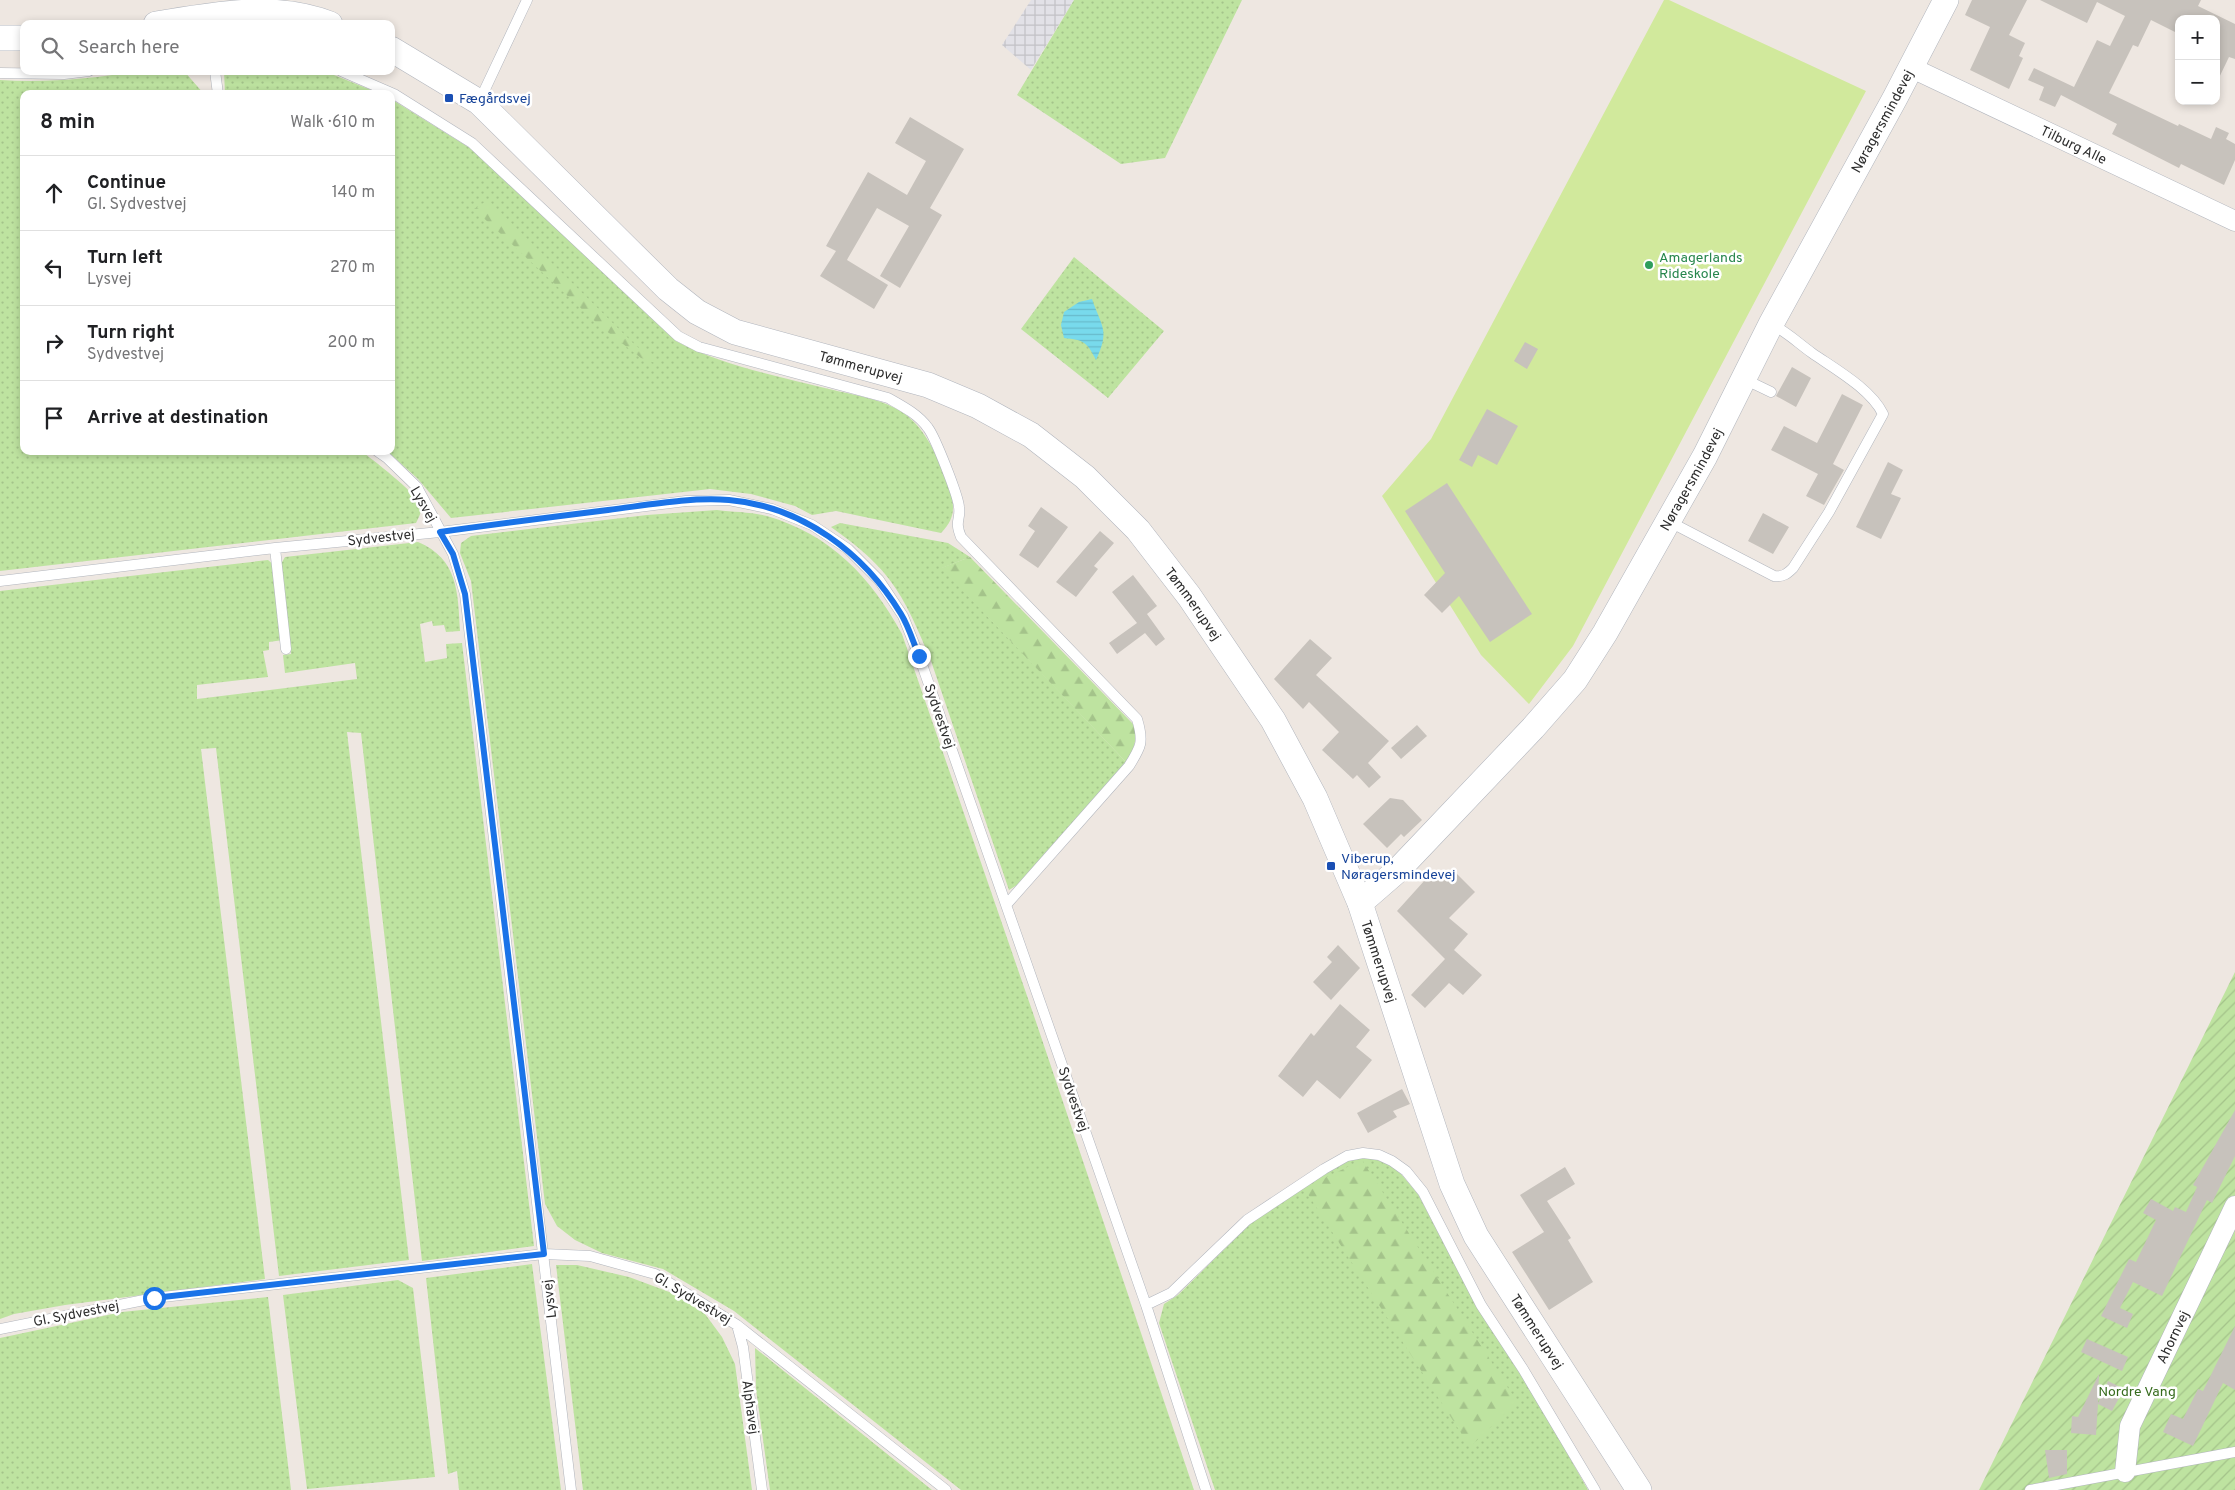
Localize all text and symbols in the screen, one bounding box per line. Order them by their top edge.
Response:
map controls [2175,15,2220,105]
button: + [2175,15,2220,60]
search box [20,20,395,75]
icon: search [38,34,66,62]
text: Search here [78,36,180,60]
button: − [2175,60,2220,105]
street label: Nøragersmindevej [1849,67,1918,176]
place label: Fægårdsvej [459,91,531,108]
marker: Fægårdsvej [443,92,455,104]
text: 8 min [40,109,95,136]
text: Walk · 610 m [290,113,375,133]
street label: Tilburg Alle [2037,123,2109,169]
text: Continue [87,171,166,195]
icon: ahead [40,179,68,207]
text: 140 m [332,183,375,203]
text: Gl. Sydvestvej [87,195,187,215]
text: Turn left [87,246,163,270]
place label: Amagerlands Rideskole [1659,250,1743,283]
icon: left [40,254,68,282]
text: 270 m [330,258,375,278]
marker: Amagerlands Rideskole [1643,259,1655,271]
text: Lysvej [87,270,131,290]
text: Turn right [87,321,175,345]
icon: right [40,329,68,357]
text: 200 m [327,333,375,353]
text: Sydvestvej [87,345,164,365]
street label: Tømmerupvej [817,348,904,388]
icon: arrive [40,404,68,432]
text: Arrive at destination [87,406,268,430]
street label: Nøragersmindevej [1657,426,1727,534]
street label: Lysvej [406,484,440,526]
street label: Sydvestvej [347,527,416,550]
street label: Tømmerupvej [1160,565,1224,644]
route end [908,645,931,668]
street label: Sydvestvej [920,682,958,751]
place label: Viberup, Nøragersmindevej [1341,851,1456,884]
marker: Viberup, Nøragersmindevej [1325,860,1337,872]
street label: Tømmerupvej [1356,918,1399,1005]
street label: Sydvestvej [1054,1065,1092,1134]
street label: Gl. Sydvestvej [650,1270,734,1329]
street label: Lysvej [540,1278,561,1319]
route start [143,1287,166,1310]
street label: Tømmerupvej [1506,1291,1566,1373]
street label: Gl. Sydvestvej [32,1298,121,1331]
street label: Ahornvej [2154,1308,2194,1367]
street label: Alphavej [737,1379,762,1435]
park label: Nordre Vang [2098,1384,2176,1401]

